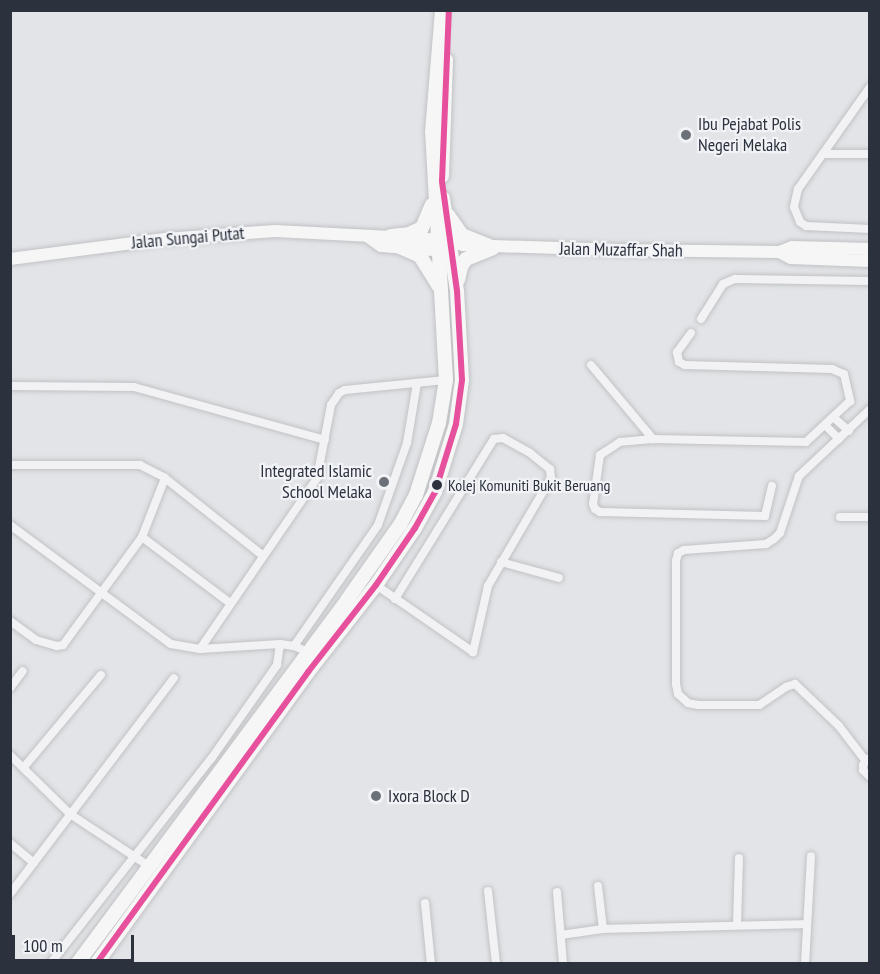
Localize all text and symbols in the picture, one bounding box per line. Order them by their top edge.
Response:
place label: Ibu Pejabat Polis Negeri Melaka [698,114,801,156]
marker: Ibu Pejabat Polis Negeri Melaka [679,128,693,142]
street label: Jalan Sungai Putat [131,222,245,254]
street label: Jalan Muzaffar Shah [559,238,683,262]
place label: Integrated Islamic School Melaka [260,461,372,504]
marker: Integrated Islamic School Melaka [377,475,391,489]
place label: Kolej Komuniti Bukit Beruang [448,475,610,495]
marker: Kolej Komuniti Bukit Beruang [431,479,443,491]
place label: Ixora Block D [388,785,470,807]
marker: Ixora Block D [369,789,383,803]
scale bar [15,923,136,961]
text: 100 m [23,934,63,957]

